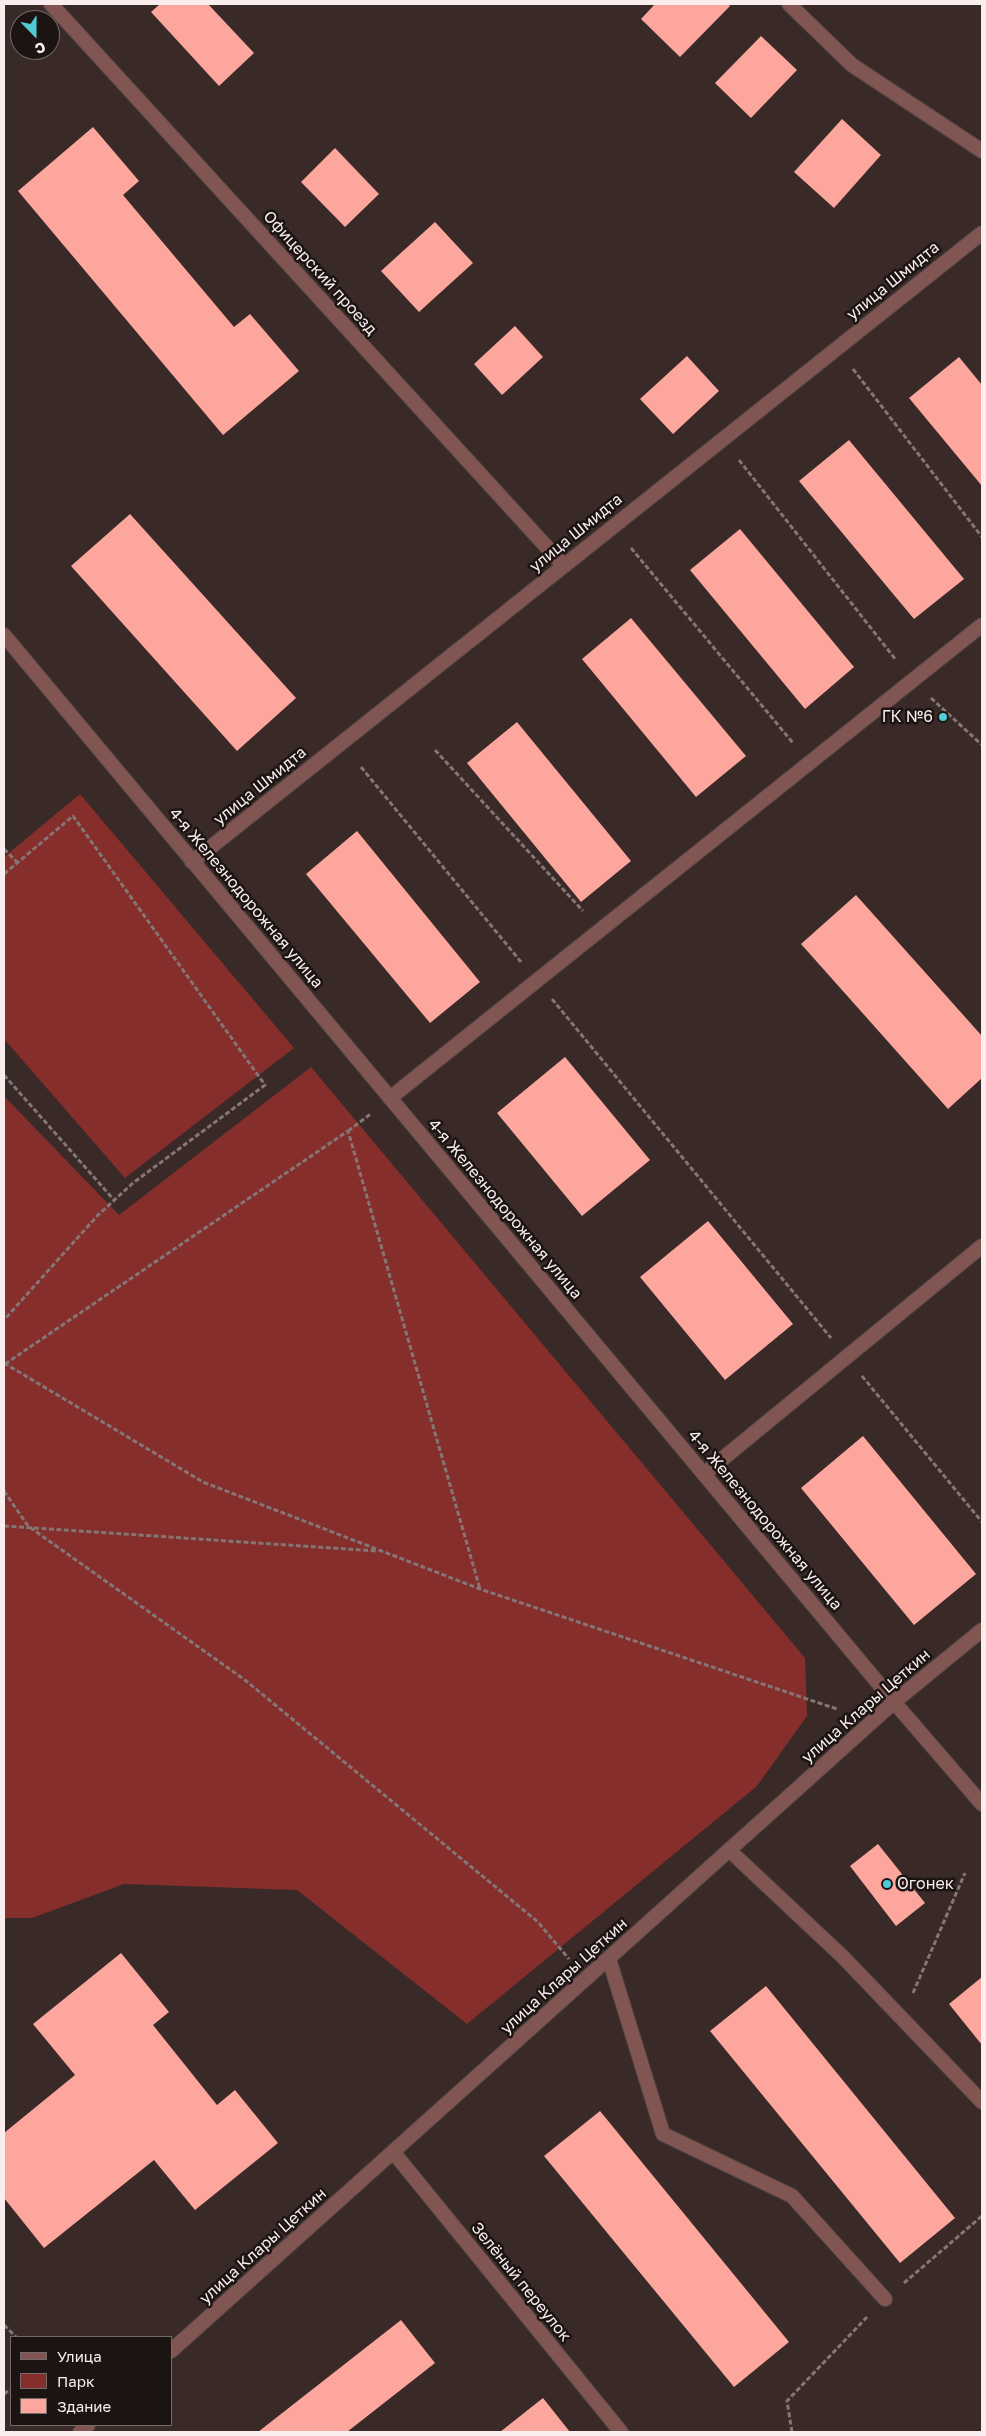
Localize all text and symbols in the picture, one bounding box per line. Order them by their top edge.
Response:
north arrow [10,10,60,60]
text: С [33,39,48,58]
street label: Офицерский проезд [259,207,381,339]
street label: улица Шмидта [843,238,943,324]
street label: улица Шмидта [526,490,626,576]
place label: ГК №6 [882,707,933,727]
marker: ГК №6 [937,711,949,723]
street label: улица Шмидта [210,743,310,829]
street label: 4-я Железнодорожная улица [165,804,327,992]
street label: 4-я Железнодорожная улица [424,1115,586,1303]
street label: 4-я Железнодорожная улица [684,1426,846,1614]
street label: улица Клары Цеткин [798,1645,934,1767]
place label: Огонек [897,1874,954,1894]
marker: Огонек [881,1878,893,1890]
street label: улица Клары Цеткин [497,1914,631,2038]
street label: улица Клары Цеткин [196,2184,330,2308]
street label: Зелёный переулок [467,2219,575,2345]
legend [10,2336,172,2426]
text: Улица [57,2347,102,2365]
text: Парк [57,2372,95,2390]
text: Здание [57,2397,111,2415]

